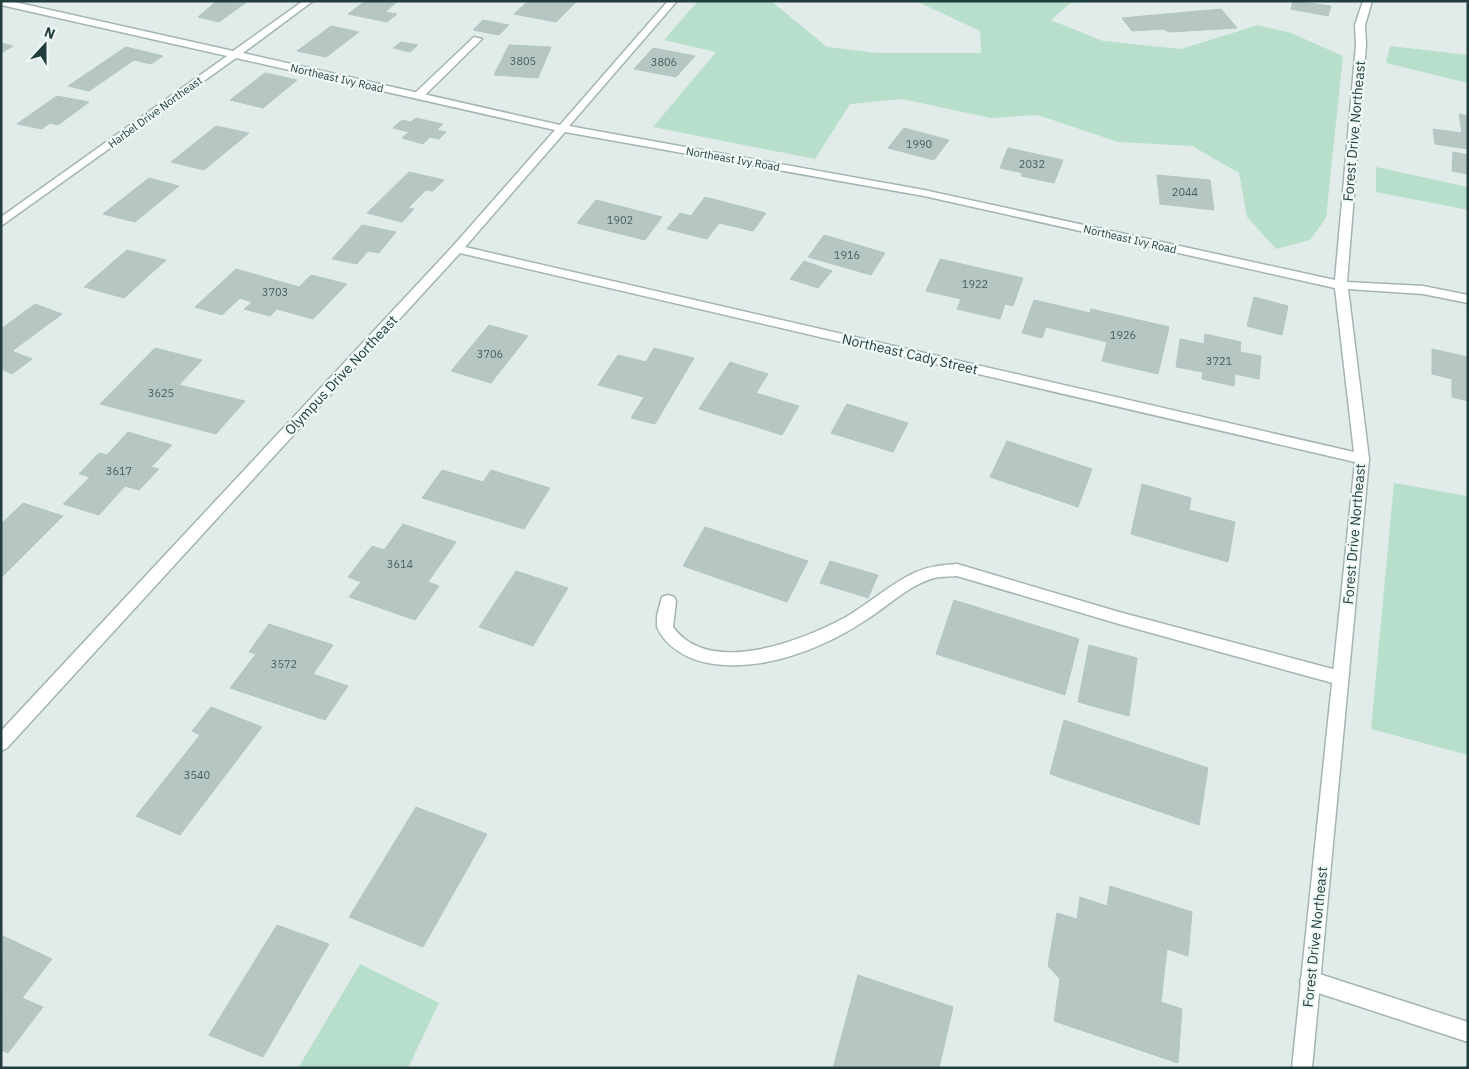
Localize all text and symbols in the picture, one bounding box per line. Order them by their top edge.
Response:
north arrow [20,20,70,70]
text: N [42,23,58,43]
house number: 3805 [510,54,536,68]
house number: 3806 [651,55,677,69]
street label: Northeast Ivy Road [289,60,385,96]
street label: Forest Drive Northeast [1339,60,1369,202]
street label: Harbel Drive Northeast [105,73,205,151]
house number: 1990 [906,137,932,151]
street label: Northeast Ivy Road [685,144,781,174]
house number: 2032 [1019,157,1045,171]
house number: 2044 [1172,185,1199,199]
house number: 1902 [607,213,633,227]
street label: Northeast Ivy Road [1082,221,1178,257]
house number: 1916 [834,248,860,262]
house number: 1922 [962,277,988,291]
house number: 3703 [262,285,288,299]
street label: Olympus Drive Northeast [281,311,401,439]
house number: 1926 [1110,328,1136,342]
street label: Northeast Cady Street [840,330,980,378]
house number: 3706 [477,347,503,361]
house number: 3721 [1206,354,1233,368]
house number: 3625 [148,386,174,400]
street label: Forest Drive Northeast [1339,463,1369,605]
house number: 3617 [106,464,132,478]
house number: 3614 [387,557,414,571]
house number: 3572 [271,657,297,671]
house number: 3540 [184,768,210,782]
street label: Forest Drive Northeast [1299,866,1331,1008]

